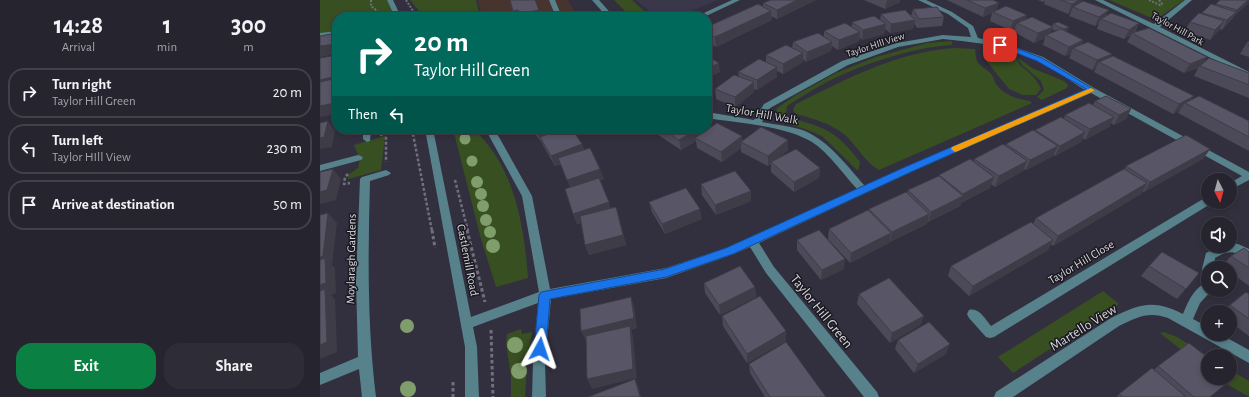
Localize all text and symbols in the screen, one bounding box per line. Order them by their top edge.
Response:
street label: Taylor Hill Park [1150,10,1206,48]
text: 14:28 [54,14,103,38]
text: 1 [163,14,171,38]
text: 300 [231,14,266,38]
icon: right [348,28,400,80]
pin [983,28,1017,62]
text: 20 m [414,29,469,57]
street label: Taylor HIll View [845,31,906,59]
icon: arrive [989,34,1011,56]
text: Arrival [62,41,95,54]
text: min [157,41,177,54]
text: m [243,41,254,54]
text: Taylor Hill Green [414,62,530,80]
text: Turn right [52,77,111,92]
icon: right [18,82,40,104]
text: 20 m [273,85,302,100]
text: Taylor Hill Green [52,95,136,108]
street label: Taylor Hill Walk [725,102,800,127]
icon: left [386,104,408,126]
text: Then [348,107,378,122]
text: Turn left [52,133,103,148]
icon: left [18,138,40,160]
text: 230 m [267,141,302,156]
text: Taylor HIll View [52,151,131,164]
north arrow [1201,173,1237,209]
map controls [1201,173,1237,385]
icon: arrive [18,194,40,216]
text: Arrive at destination [52,197,175,212]
text: 50 m [273,197,302,212]
street label: Moylaragh Gardens [344,214,359,304]
button: sound [1201,217,1237,253]
street label: Castlemill Road [455,223,481,297]
street label: Taylor Hill Close [1046,238,1116,287]
button: search [1201,261,1237,297]
street label: Taylor Hill Green [787,272,855,351]
street label: Martello View [1048,302,1120,354]
button: + [1201,305,1237,341]
position arrow [519,328,561,370]
button: Exit [16,343,156,389]
button: Share [164,343,304,389]
button: − [1201,349,1237,385]

